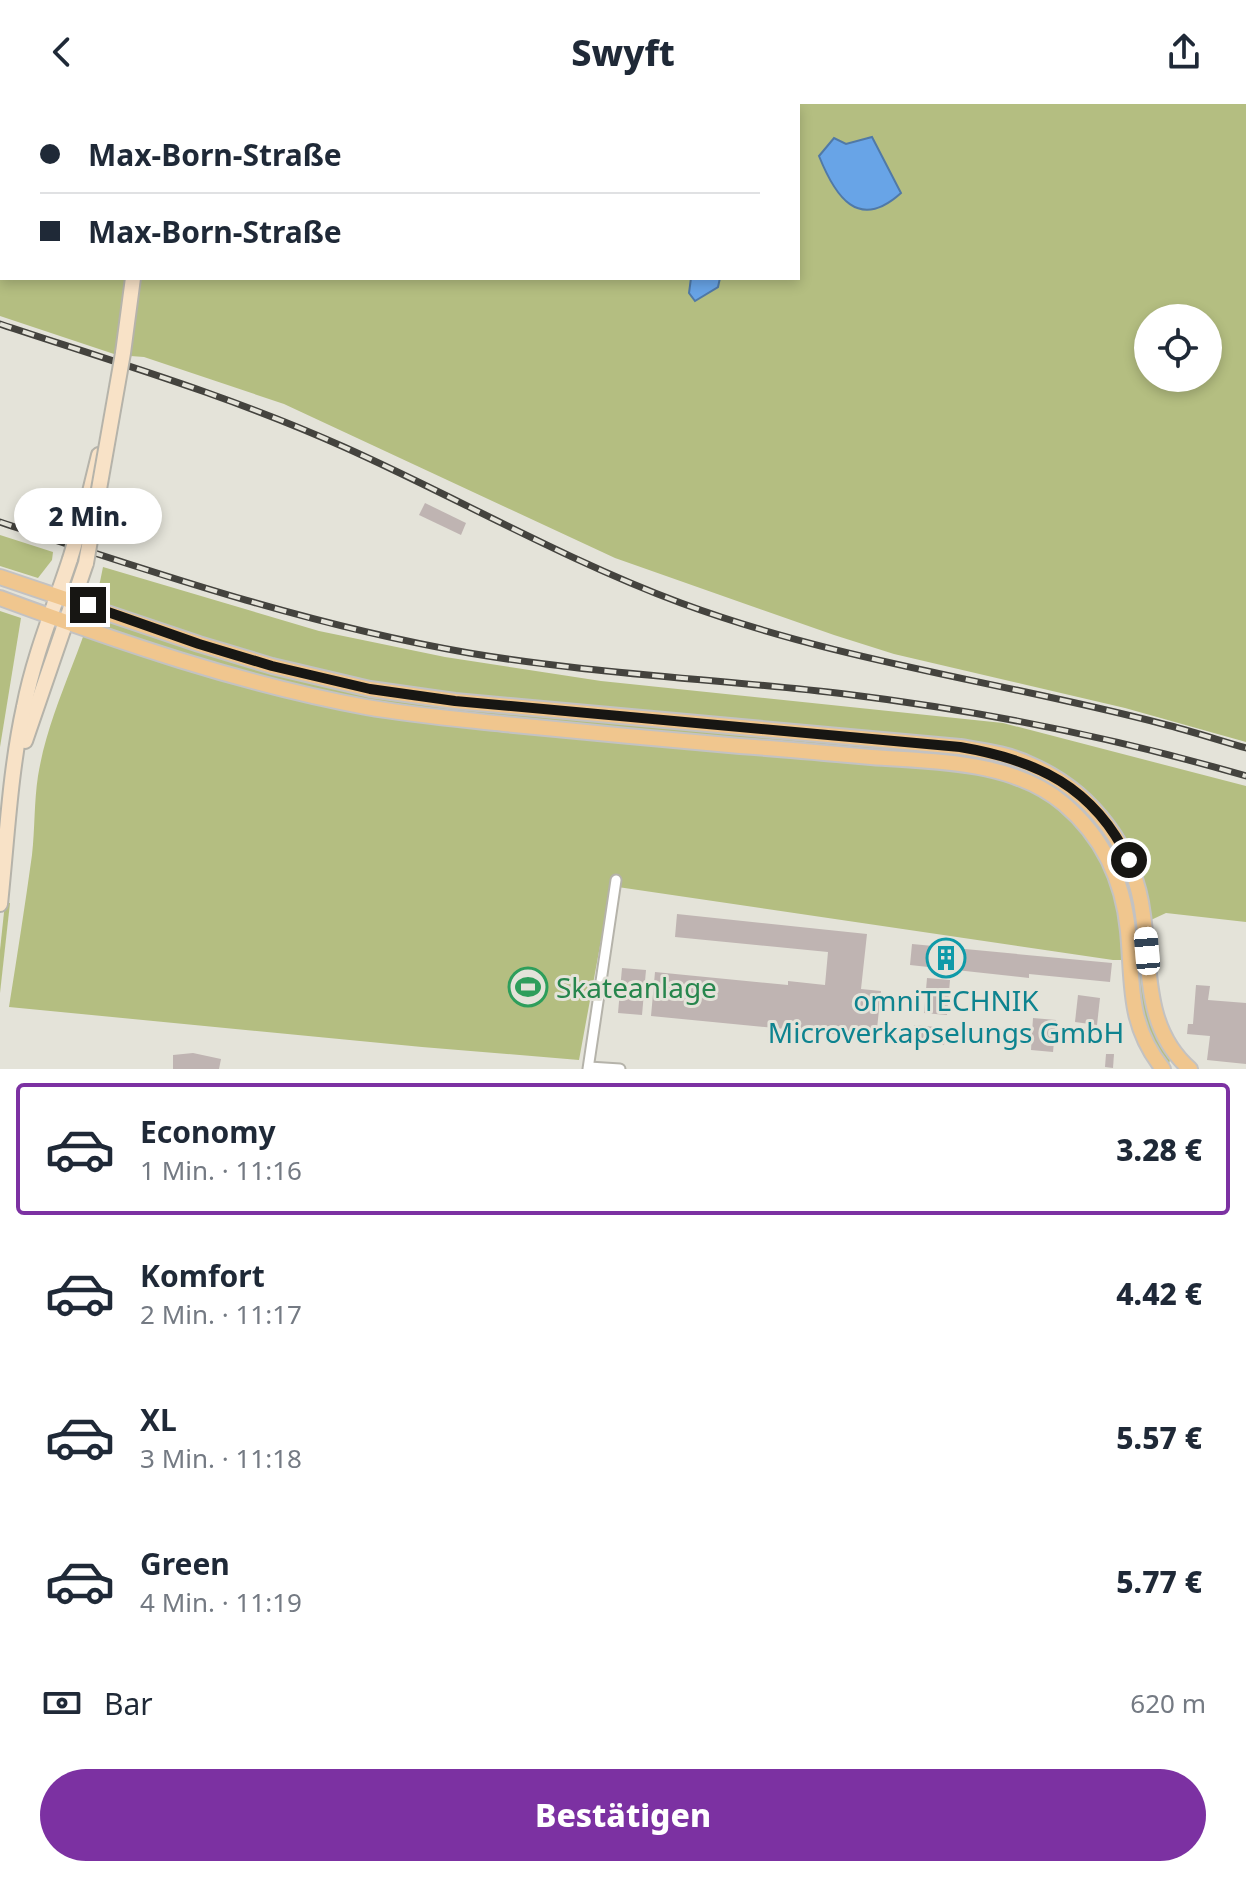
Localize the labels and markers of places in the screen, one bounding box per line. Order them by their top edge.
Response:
building icon: omniTECHNIK Microverkapselungs GmbH [925,937,967,979]
sports icon: Skateanlage [507,966,549,1008]
place label: Skateanlage [556,968,717,1006]
place label: omniTECHNIK Microverkapselungs GmbH [768,981,1124,1051]

